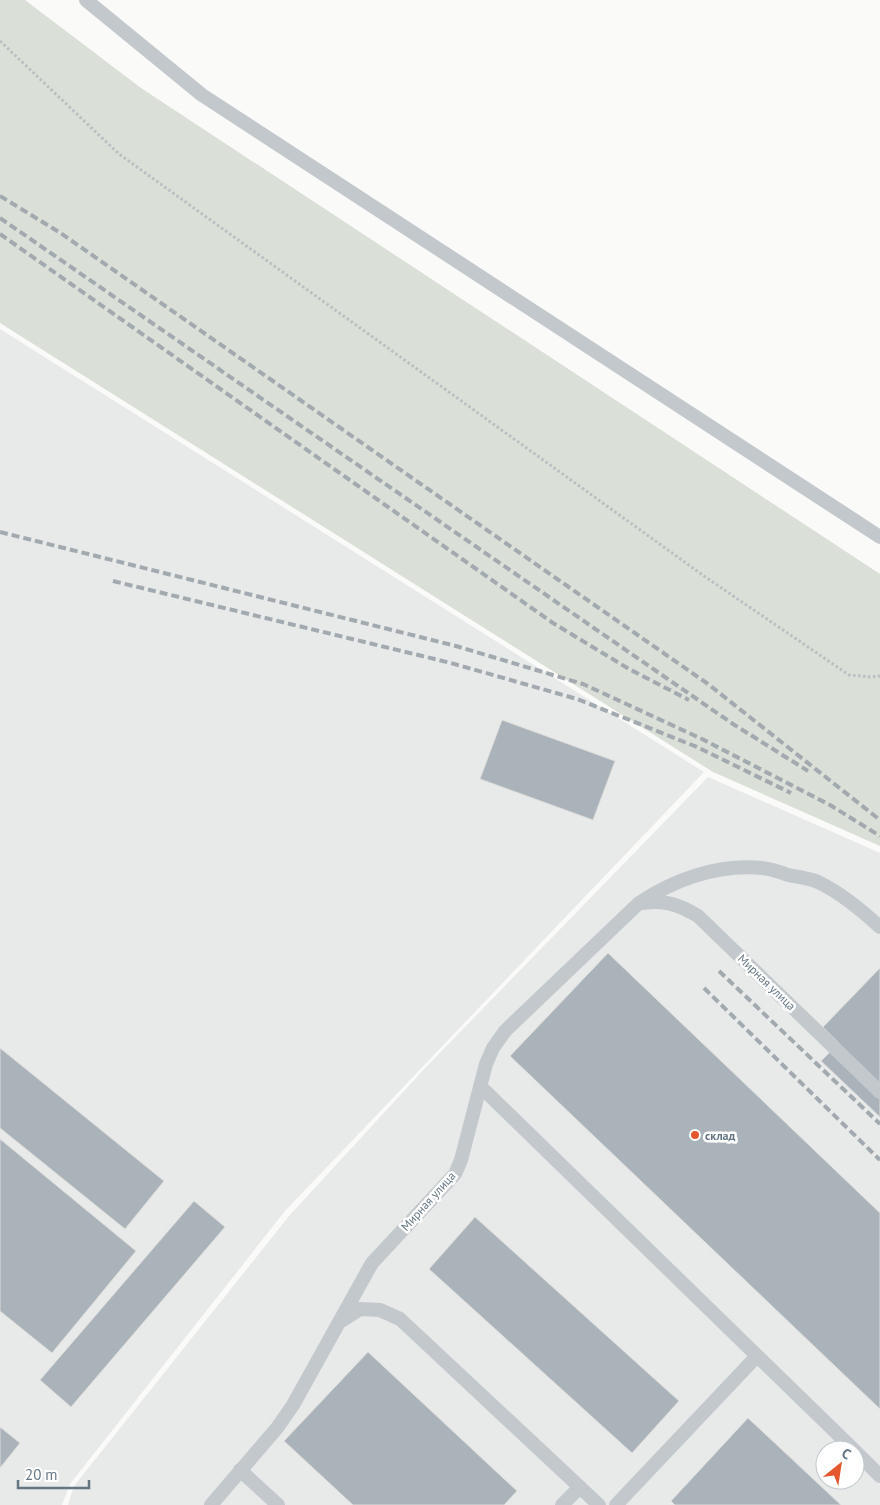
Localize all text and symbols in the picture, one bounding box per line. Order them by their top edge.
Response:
street label: Мирная улица [735,951,799,1013]
place label: склад [705,1128,736,1143]
marker: склад [689,1129,701,1141]
street label: Мирная улица [398,1168,458,1234]
north arrow [815,1440,865,1490]
text: С [839,1444,855,1464]
scale bar [18,1458,89,1490]
text: 20 m [25,1465,58,1484]

